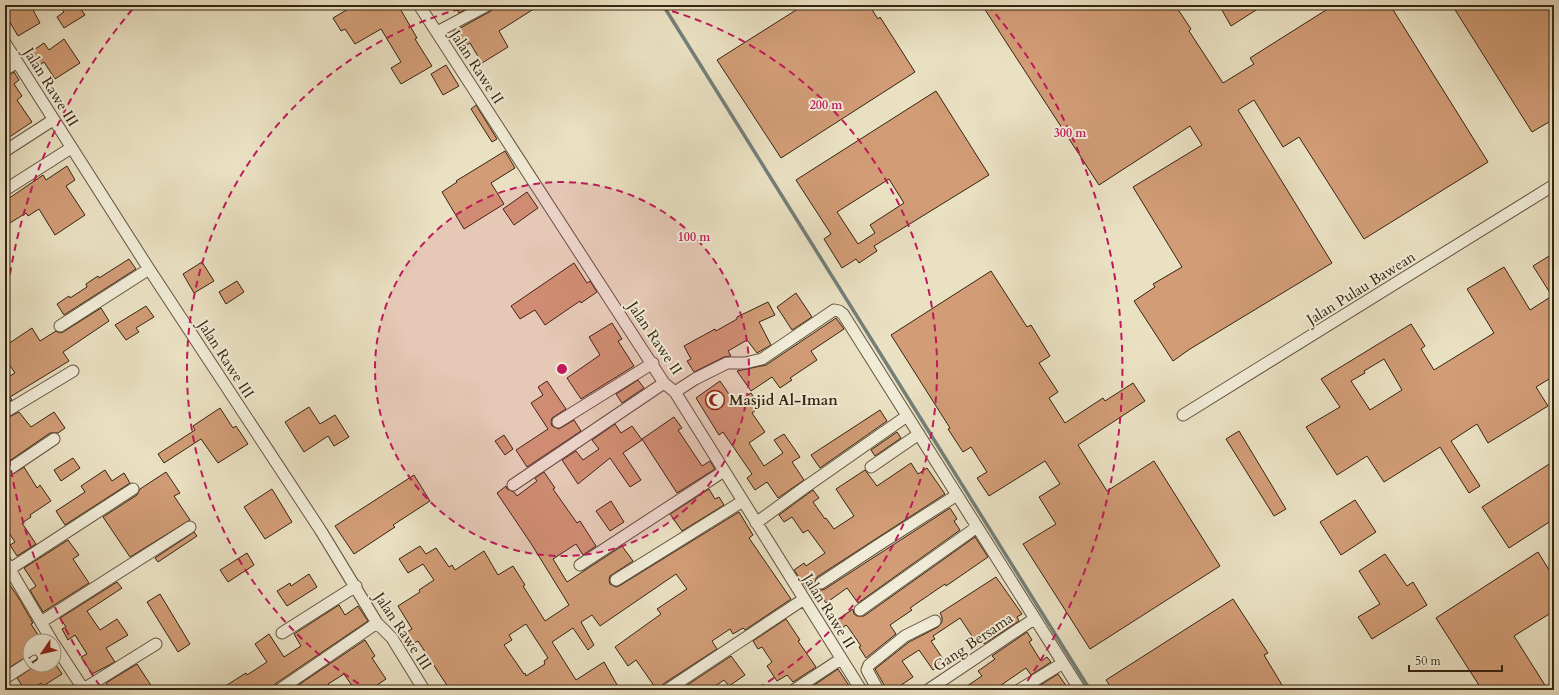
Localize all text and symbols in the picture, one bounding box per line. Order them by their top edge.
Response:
street label: Jalan Rawe II [445,24,508,108]
street label: Jalan Rawe III [18,42,83,130]
text: 200 m [810,97,843,113]
text: 300 m [1054,125,1087,141]
text: 100 m [678,229,711,245]
street label: Jalan Pulau Bawean [1301,246,1420,331]
street label: Jalan Rawe II [622,296,687,379]
street label: Jalan Rawe III [192,314,259,402]
centre of rings [555,362,569,376]
mosque icon: Masjid Al-Iman [704,389,726,411]
place label: Masjid Al-Iman [729,390,838,410]
street label: Jalan Rawe II [797,568,860,652]
street label: Jalan Rawe III [369,587,436,674]
street label: Gang Bersama [929,608,1017,676]
north arrow [22,633,62,673]
scale bar [1409,647,1502,673]
text: U [25,650,43,666]
text: 50 m [1415,653,1442,669]

